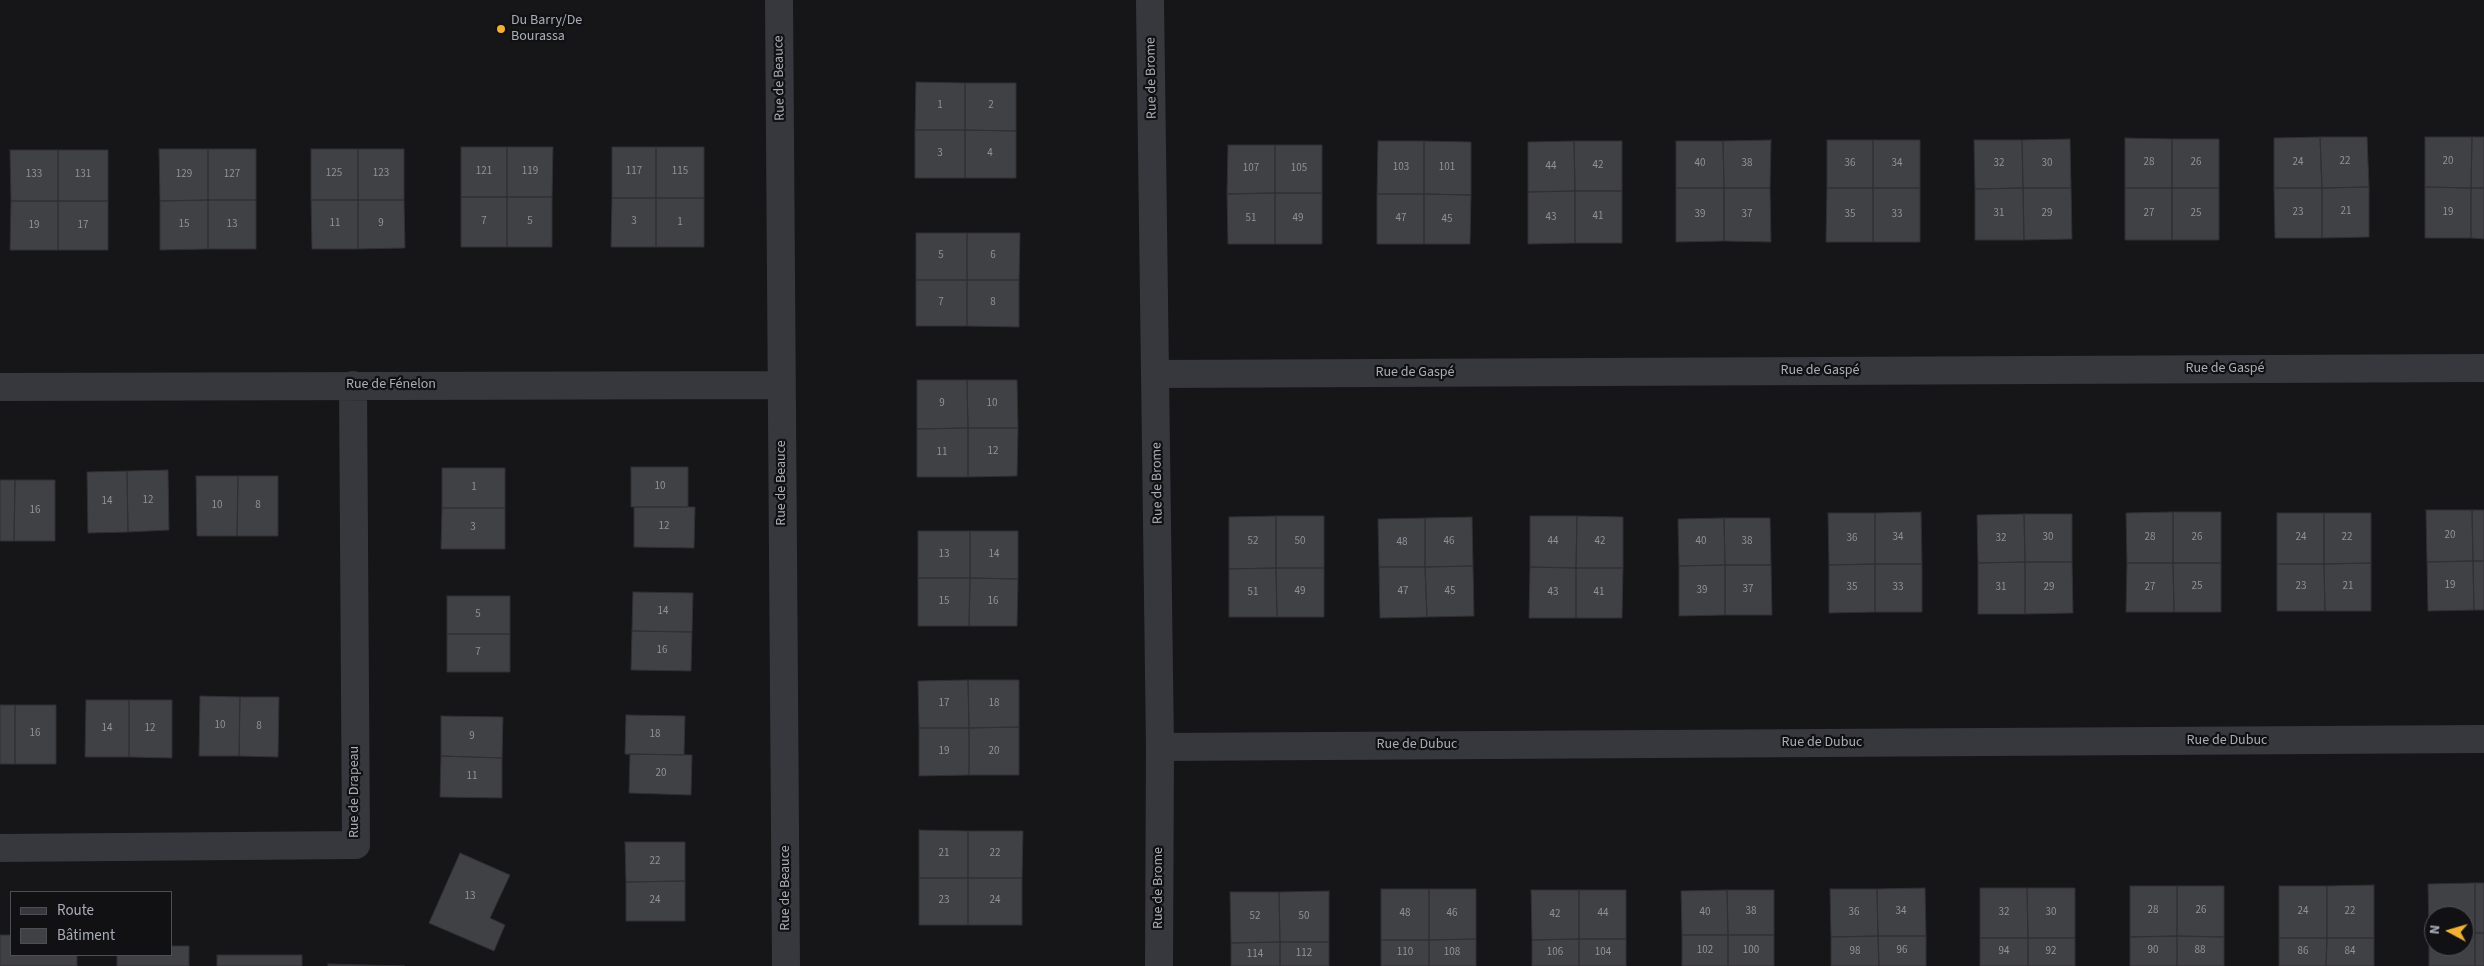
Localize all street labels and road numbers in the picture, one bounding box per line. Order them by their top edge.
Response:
street label: Rue de Beauce [771,35,789,121]
street label: Rue de Brome [1143,37,1161,119]
street label: Rue de Gaspé [2185,361,2265,377]
street label: Rue de Gaspé [1780,363,1860,379]
street label: Rue de Gaspé [1375,365,1455,381]
street label: Rue de Fénelon [346,377,436,393]
street label: Rue de Beauce [774,440,790,526]
street label: Rue de Brome [1149,442,1167,524]
street label: Rue de Dubuc [2187,733,2267,749]
street label: Rue de Dubuc [1782,735,1862,751]
street label: Rue de Dubuc [1377,737,1457,753]
street label: Rue de Drapeau [347,746,363,838]
street label: Rue de Beauce [778,845,794,931]
street label: Rue de Brome [1151,847,1167,929]

